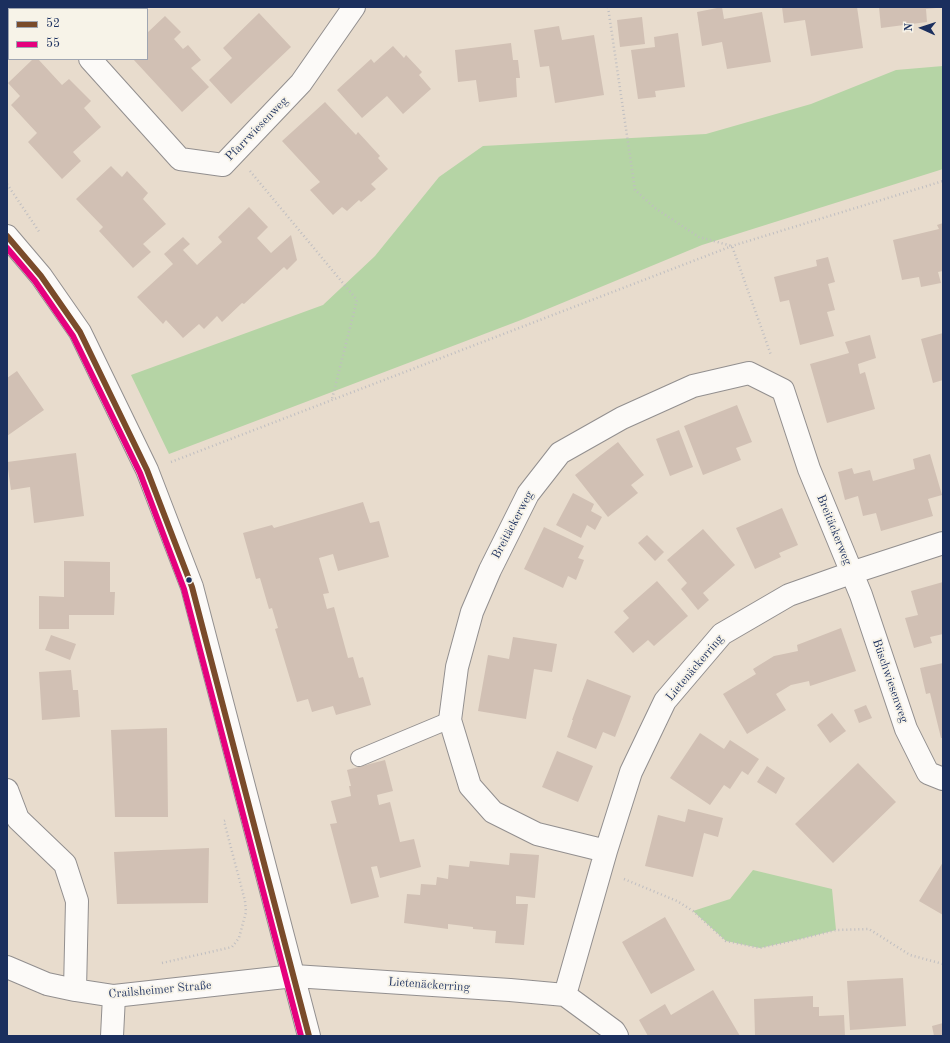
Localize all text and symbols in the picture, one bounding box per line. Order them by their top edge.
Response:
legend [8,8,148,60]
north arrow [902,8,942,48]
text: 52 [46,18,60,30]
text: N [904,23,915,32]
text: 55 [46,38,60,50]
street label: Pfarrwiesenweg [223,94,291,164]
street label: Breitäckerweg [489,489,537,561]
street label: Breitäckerweg [813,493,855,567]
unlabelled marker [184,575,194,585]
street label: Lietenäckerring [663,632,727,704]
street label: Büschwiesenweg [869,637,911,725]
street label: Lietenäckerring [388,975,470,995]
street label: Crailsheimer Straße [108,978,212,1002]

